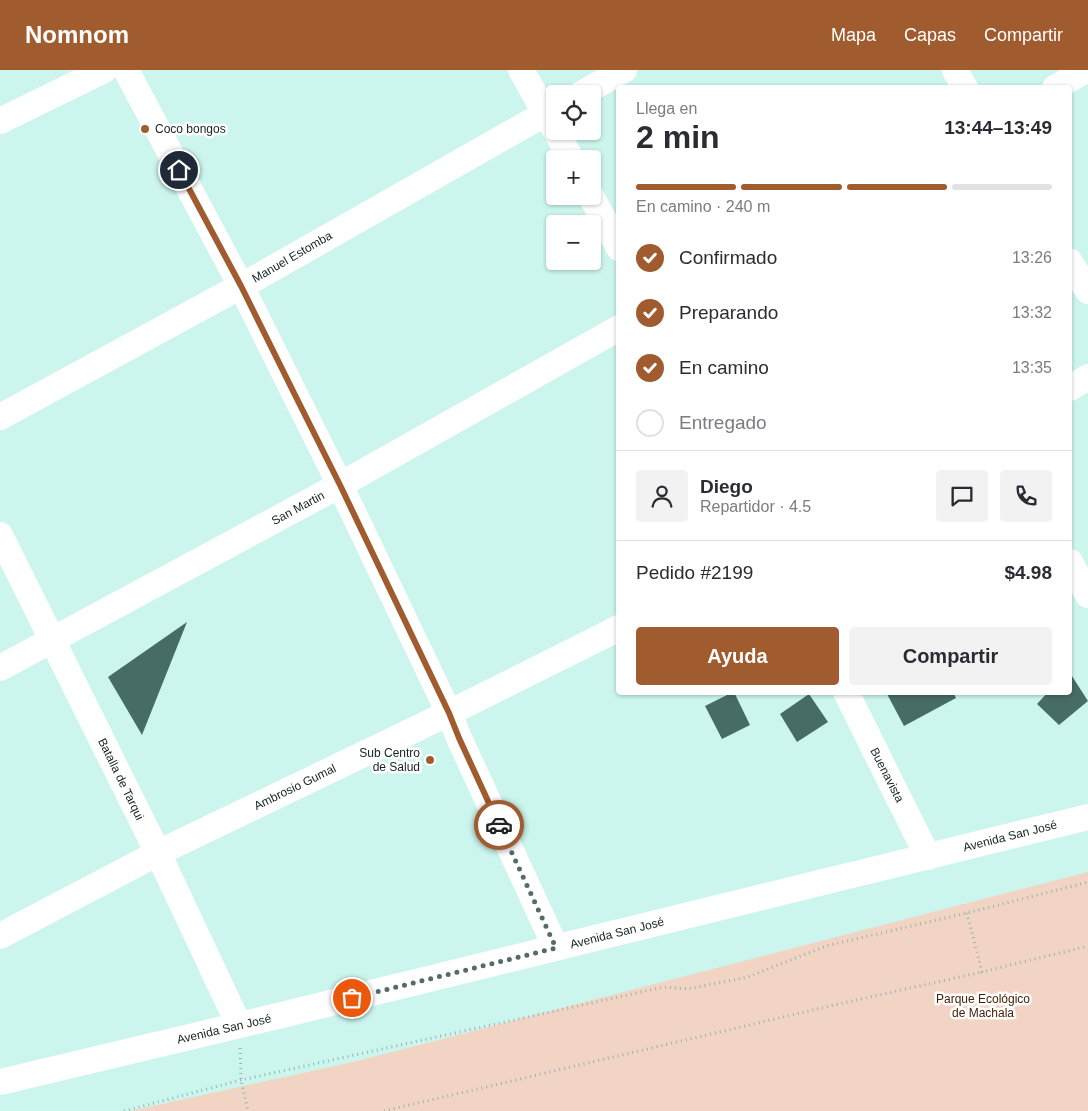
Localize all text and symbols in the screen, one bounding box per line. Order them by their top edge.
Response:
text: Nomnom [25,21,129,48]
text: Mapa [831,25,876,45]
text: Capas [904,25,956,45]
text: Compartir [984,25,1063,45]
map controls [546,85,601,270]
button: locate [546,85,601,140]
text: Llega en [636,100,697,117]
text: 13:44–13:49 [944,117,1052,138]
text: 2 min [636,119,720,155]
place label: Coco bongos [155,122,226,136]
marker: Coco bongos [139,123,151,135]
pin [158,149,200,191]
button: + [546,150,601,205]
icon: home [165,156,193,184]
text: En camino · 240 m [636,198,770,215]
button: − [546,215,601,270]
street label: Manuel Estomba [250,228,335,286]
icon: check [636,244,664,272]
text: Confirmado [679,247,777,268]
text: 13:26 [1012,249,1052,266]
icon: check [636,299,664,327]
text: Preparando [679,302,778,323]
text: 13:32 [1012,304,1052,321]
icon: check [636,354,664,382]
text: En camino [679,357,769,378]
text: 13:35 [1012,359,1052,376]
text: Entregado [679,412,767,433]
button: person [636,470,688,522]
button: chat [936,470,988,522]
button: phone [1000,470,1052,522]
text: Diego [700,476,753,497]
street label: San Martin [269,488,327,528]
text: Repartidor · 4.5 [700,498,811,515]
text: Pedido #2199 [636,562,753,583]
text: $4.98 [1004,562,1052,583]
button: Ayuda [636,627,839,685]
button: Compartir [849,627,1052,685]
street label: Batalla de Tarqui [95,736,147,822]
street label: Buenavista [867,745,907,805]
place label: Sub Centro de Salud [359,746,420,774]
marker: Sub Centro de Salud [424,754,436,766]
street label: Ambrosio Gumal [252,761,338,813]
courier [474,800,524,850]
icon: car [485,811,513,839]
street label: Avenida San José [961,817,1059,854]
street label: Avenida San José [568,914,666,951]
pin [331,977,373,1019]
icon: bag [338,984,366,1012]
park label: Parque Ecológico de Machala [936,992,1030,1020]
street label: Avenida San José [175,1011,273,1047]

